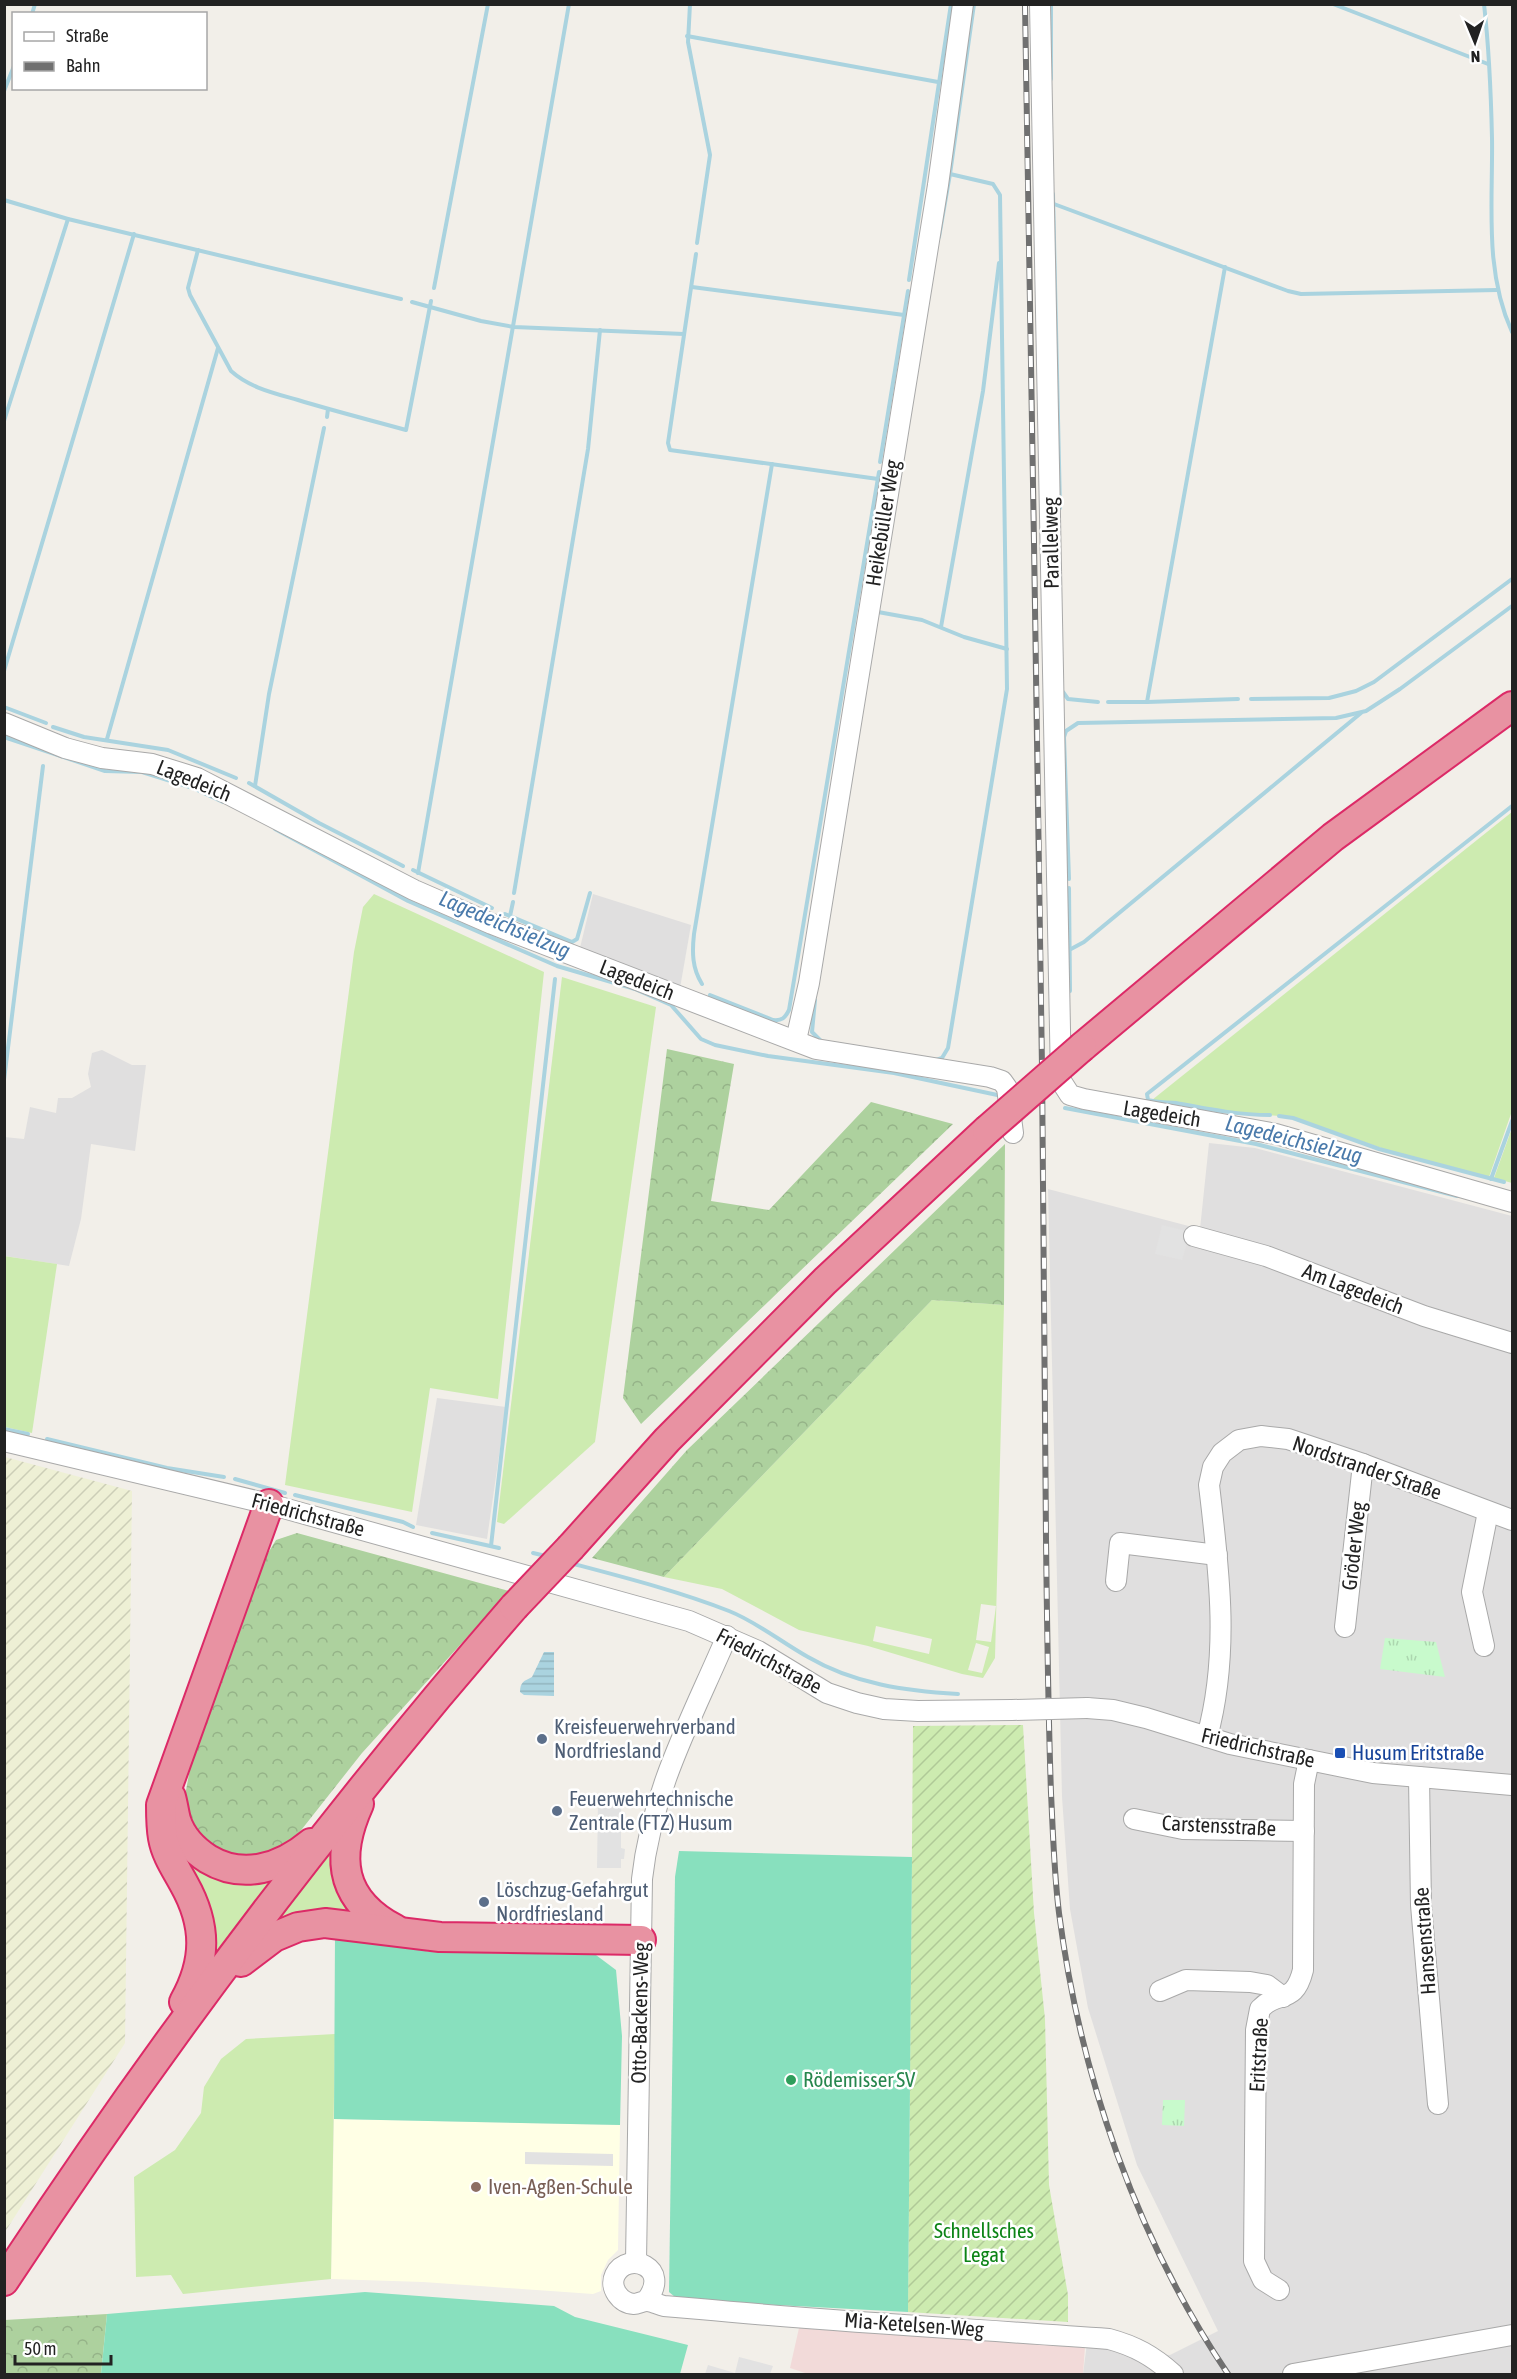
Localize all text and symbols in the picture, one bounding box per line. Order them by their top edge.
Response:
legend [12,12,207,90]
north arrow [1445,12,1505,72]
text: Straße [66,25,109,46]
text: N [1470,48,1481,66]
text: Bahn [66,55,100,76]
street label: Heikebüller Weg [860,458,904,588]
street label: Parallelweg [1037,497,1063,589]
street label: Lagedeich [154,754,235,806]
water label: Lagedeichsielzug [435,885,575,963]
street label: Lagedeich [597,954,678,1004]
street label: Lagedeich [1122,1095,1203,1131]
water label: Lagedeichsielzug [1223,1109,1365,1169]
street label: Am Lagedeich [1299,1258,1407,1318]
street label: Nordstrander Straße [1290,1430,1445,1504]
street label: Friedrichstraße [249,1487,367,1541]
street label: Gröder Weg [1336,1500,1370,1591]
street label: Friedrichstraße [713,1622,826,1698]
place label: Kreisfeuerwehrverband Nordfriesland [554,1714,736,1762]
street label: Friedrichstraße [1199,1722,1317,1772]
marker: Kreisfeuerwehrverband Nordfriesland [535,1732,549,1746]
place label: Husum Eritstraße [1352,1740,1484,1764]
marker: Husum Eritstraße [1333,1746,1347,1760]
place label: Feuerwehrtechnische Zentrale (FTZ) Husum [569,1786,734,1834]
marker: Feuerwehrtechnische Zentrale (FTZ) Husum [550,1804,564,1818]
street label: Carstensstraße [1161,1810,1277,1840]
place label: Löschzug-Gefahrgut Nordfriesland [496,1877,649,1925]
street label: Hansenstraße [1408,1887,1440,1996]
marker: Löschzug-Gefahrgut Nordfriesland [477,1895,491,1909]
street label: Otto-Backens-Weg [626,1942,652,2084]
street label: Eritstraße [1244,2017,1272,2093]
place label: Rödemisser SV [803,2067,916,2091]
marker: Rödemisser SV [784,2073,798,2087]
place label: Iven-Agßen-Schule [488,2174,633,2198]
marker: Iven-Agßen-Schule [469,2180,483,2194]
park label: Schnellsches Legat [934,2218,1034,2266]
street label: Mia-Ketelsen-Weg [844,2307,985,2341]
scale bar [15,2328,111,2366]
text: 50 m [24,2338,56,2359]

